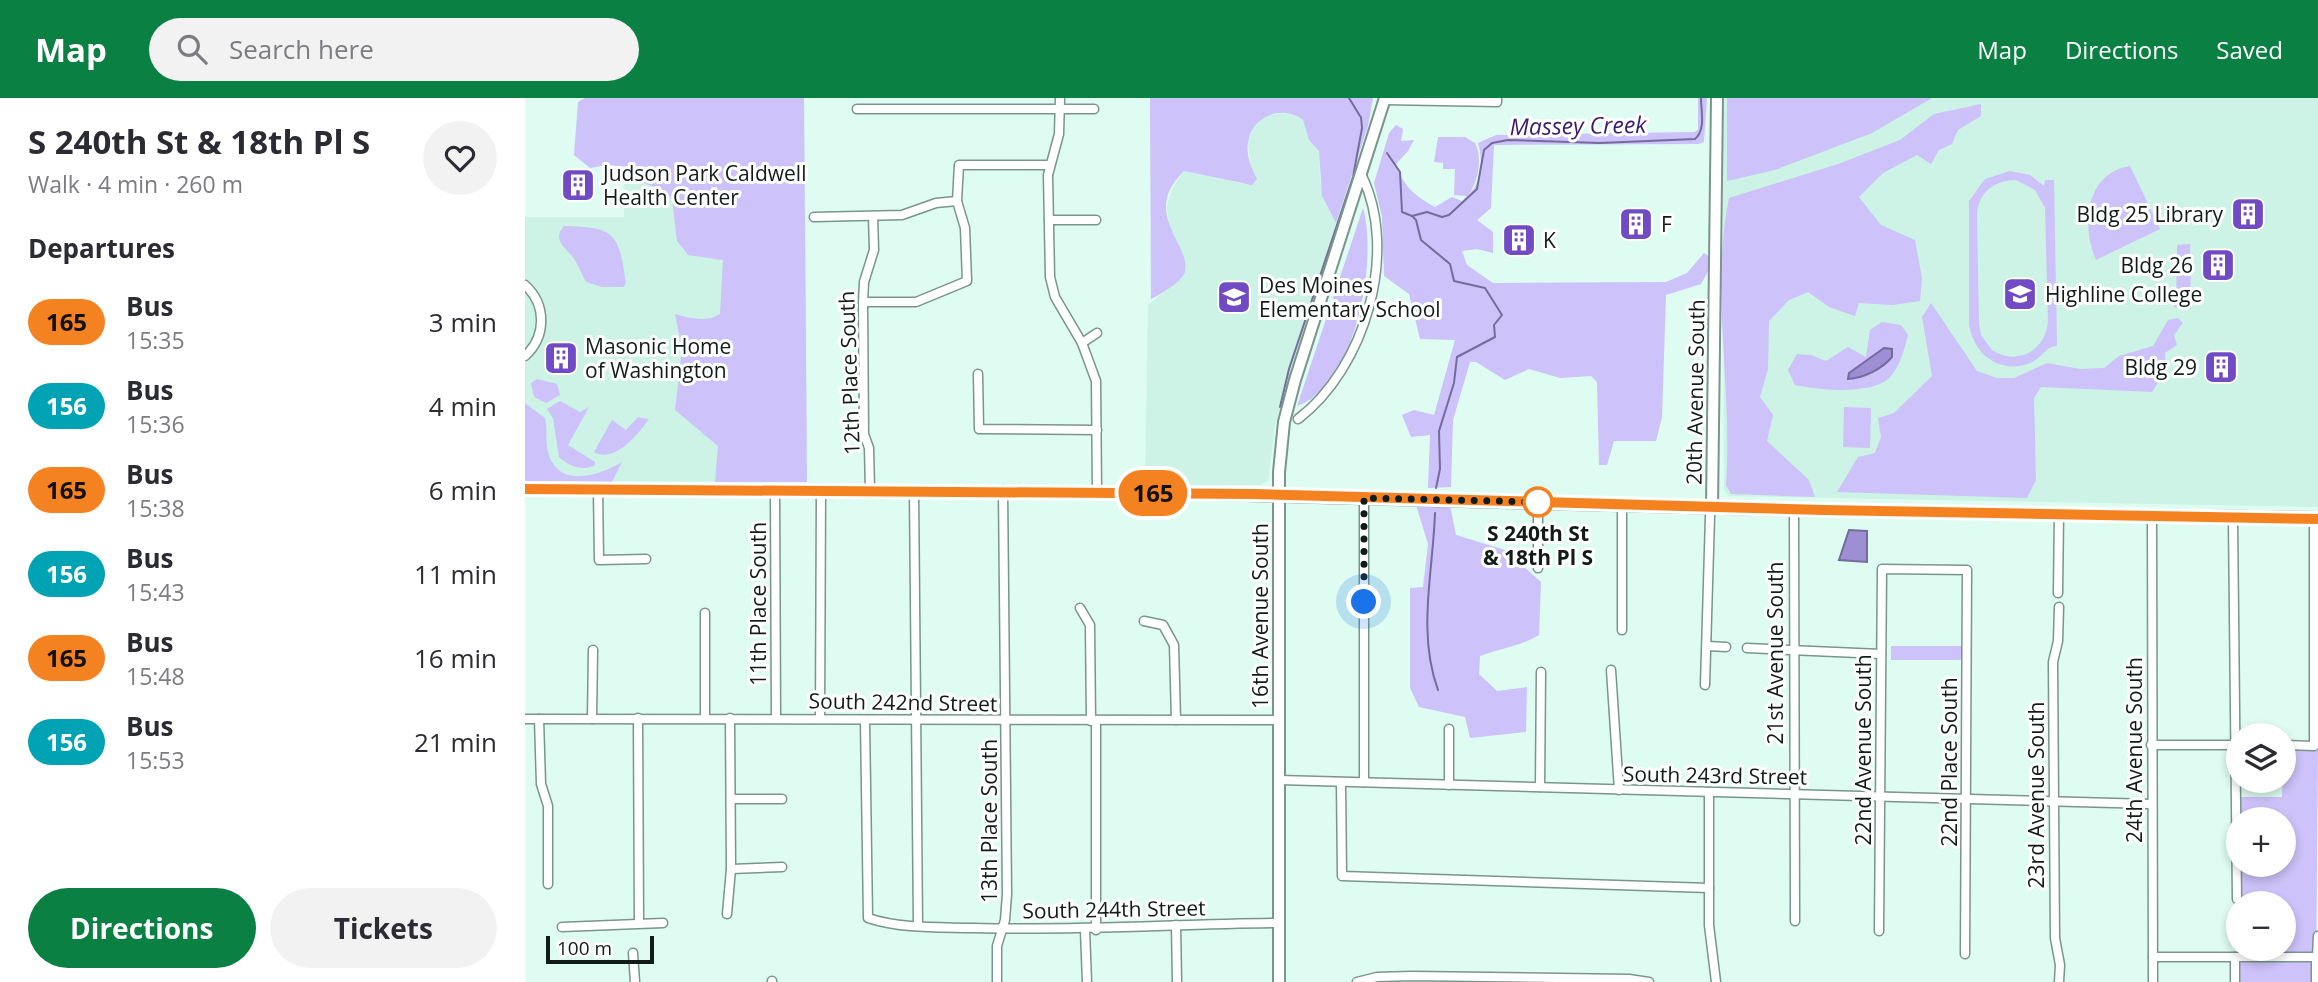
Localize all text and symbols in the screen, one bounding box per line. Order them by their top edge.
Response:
search box [149,18,639,81]
text: Map [35,27,107,72]
icon: search [173,30,211,68]
text: Search here [229,31,374,67]
text: Map [1977,33,2027,66]
text: Directions [2065,33,2178,66]
text: Saved [2216,33,2283,66]
water label: Massey Creek [1509,108,1647,142]
text: S 240th St & 18th Pl S [28,119,370,164]
button: heart [423,121,497,195]
place label: Judson Park Caldwell Health Center [601,159,806,211]
building icon: Judson Park Caldwell Health Center [559,166,597,204]
text: Walk · 4 min · 260 m [28,168,243,200]
building icon: Bldg 25 Library [2229,195,2267,233]
place label: Bldg 25 Library [2076,200,2223,228]
building icon: F [1617,205,1655,243]
place label: F [1661,210,1672,238]
building icon: K [1500,221,1538,259]
place label: K [1543,226,1556,254]
text: Departures [28,230,175,266]
building icon: Bldg 26 [2199,246,2237,284]
place label: Bldg 26 [2120,251,2193,279]
place label: Des Moines Elementary School [1259,271,1441,323]
school or university icon: Highline College [2001,275,2039,313]
school or university icon: Des Moines Elementary School [1215,278,1253,316]
place label: Highline College [2045,280,2202,308]
text: Bus [126,288,173,324]
street label: 12th Place South [832,290,866,456]
street label: 20th Avenue South [1679,299,1711,485]
text: 3 min [429,304,497,340]
text: 165 [46,305,87,338]
text: 15:35 [126,324,185,356]
place label: Masonic Home of Washington [585,332,731,384]
building icon: Masonic Home of Washington [542,339,580,377]
building icon: Bldg 29 [2202,348,2240,386]
place label: Bldg 29 [2124,353,2197,381]
text: Bus [126,372,173,408]
text: 4 min [429,388,497,424]
text: 156 [46,389,87,422]
text: 15:36 [126,408,185,440]
text: Bus [126,456,173,492]
line badge: 165 [1113,470,1193,516]
text: 6 min [429,472,497,508]
text: 165 [46,473,87,506]
text: 165 [1132,476,1174,509]
marker: S 240th St & 18th Pl S [1523,487,1553,517]
text: 15:38 [126,492,185,524]
place label: S 240th St & 18th Pl S [1483,519,1593,571]
street label: 11th Place South [744,522,772,686]
street label: 16th Avenue South [1246,523,1274,709]
text: Bus [126,540,173,576]
text: 11 min [414,556,497,592]
text: 156 [46,557,87,590]
street label: 21st Avenue South [1761,562,1789,744]
text: 15:43 [126,576,185,608]
your location [1346,584,1381,619]
text: Bus [126,624,173,660]
text: 16 min [414,640,497,676]
text: 165 [46,641,87,674]
street label: 22nd Avenue South [1849,654,1877,846]
street label: 24th Avenue South [2120,657,2148,843]
text: 15:48 [126,660,185,692]
street label: 22nd Place South [1935,677,1963,847]
street label: South 242nd Street [808,686,998,718]
street label: 23rd Avenue South [2022,702,2050,888]
text: Bus [126,708,173,744]
map controls [2226,723,2296,961]
button: layers [2226,723,2296,793]
text: 21 min [414,724,497,760]
text: 156 [46,725,87,758]
street label: 13th Place South [975,739,1003,903]
text: 15:53 [126,744,185,776]
street label: South 243rd Street [1623,759,1807,791]
button: + [2226,807,2296,877]
button: Directions [28,888,256,968]
button: Tickets [270,888,497,968]
button: − [2226,891,2296,961]
street label: South 244th Street [1022,893,1206,925]
scale bar [546,933,655,965]
text: 100 m [557,935,612,961]

